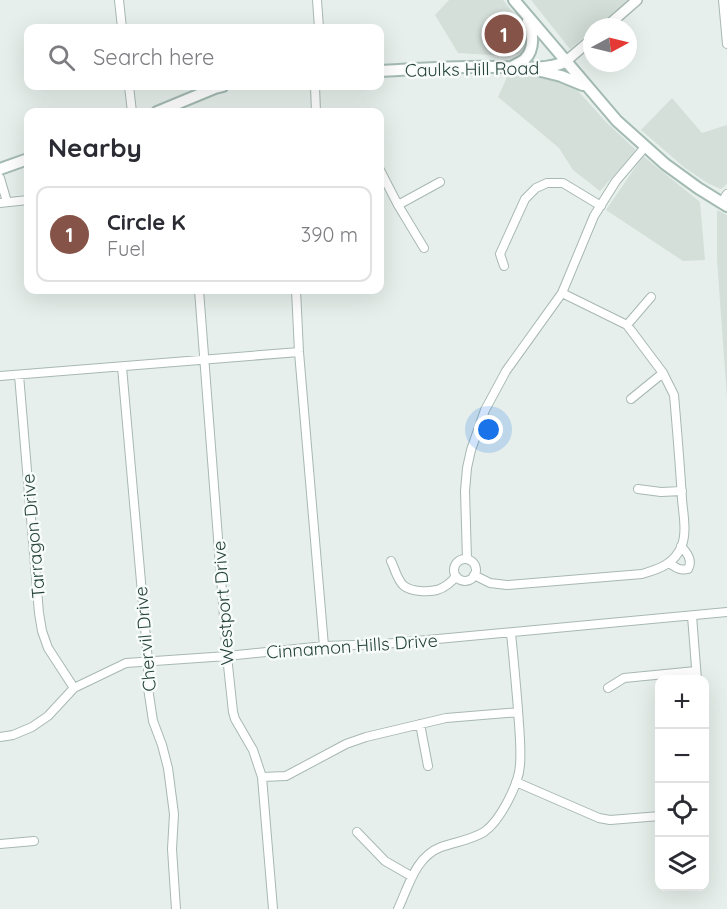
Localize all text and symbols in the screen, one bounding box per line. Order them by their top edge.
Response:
pin: 1 [484,12,524,57]
north arrow [583,18,637,72]
search box [24,24,384,90]
icon: search [45,41,78,74]
text: Search here [93,43,214,71]
street label: Caulks Hill Road [405,56,539,82]
text: Nearby [48,131,142,164]
text: Circle K [107,208,186,236]
text: 1 [66,222,73,247]
text: 390 m [301,222,358,247]
text: Fuel [107,236,145,261]
your location [474,415,503,444]
street label: Tarragon Drive [16,473,50,599]
street label: Westport Drive [207,540,239,666]
street label: Chervil Drive [129,585,161,693]
street label: Cinnamon Hills Drive [266,629,438,663]
map controls [655,675,709,891]
button: + [655,675,709,729]
button: − [655,729,709,783]
button: locate [655,783,709,837]
button: layers [655,837,709,891]

